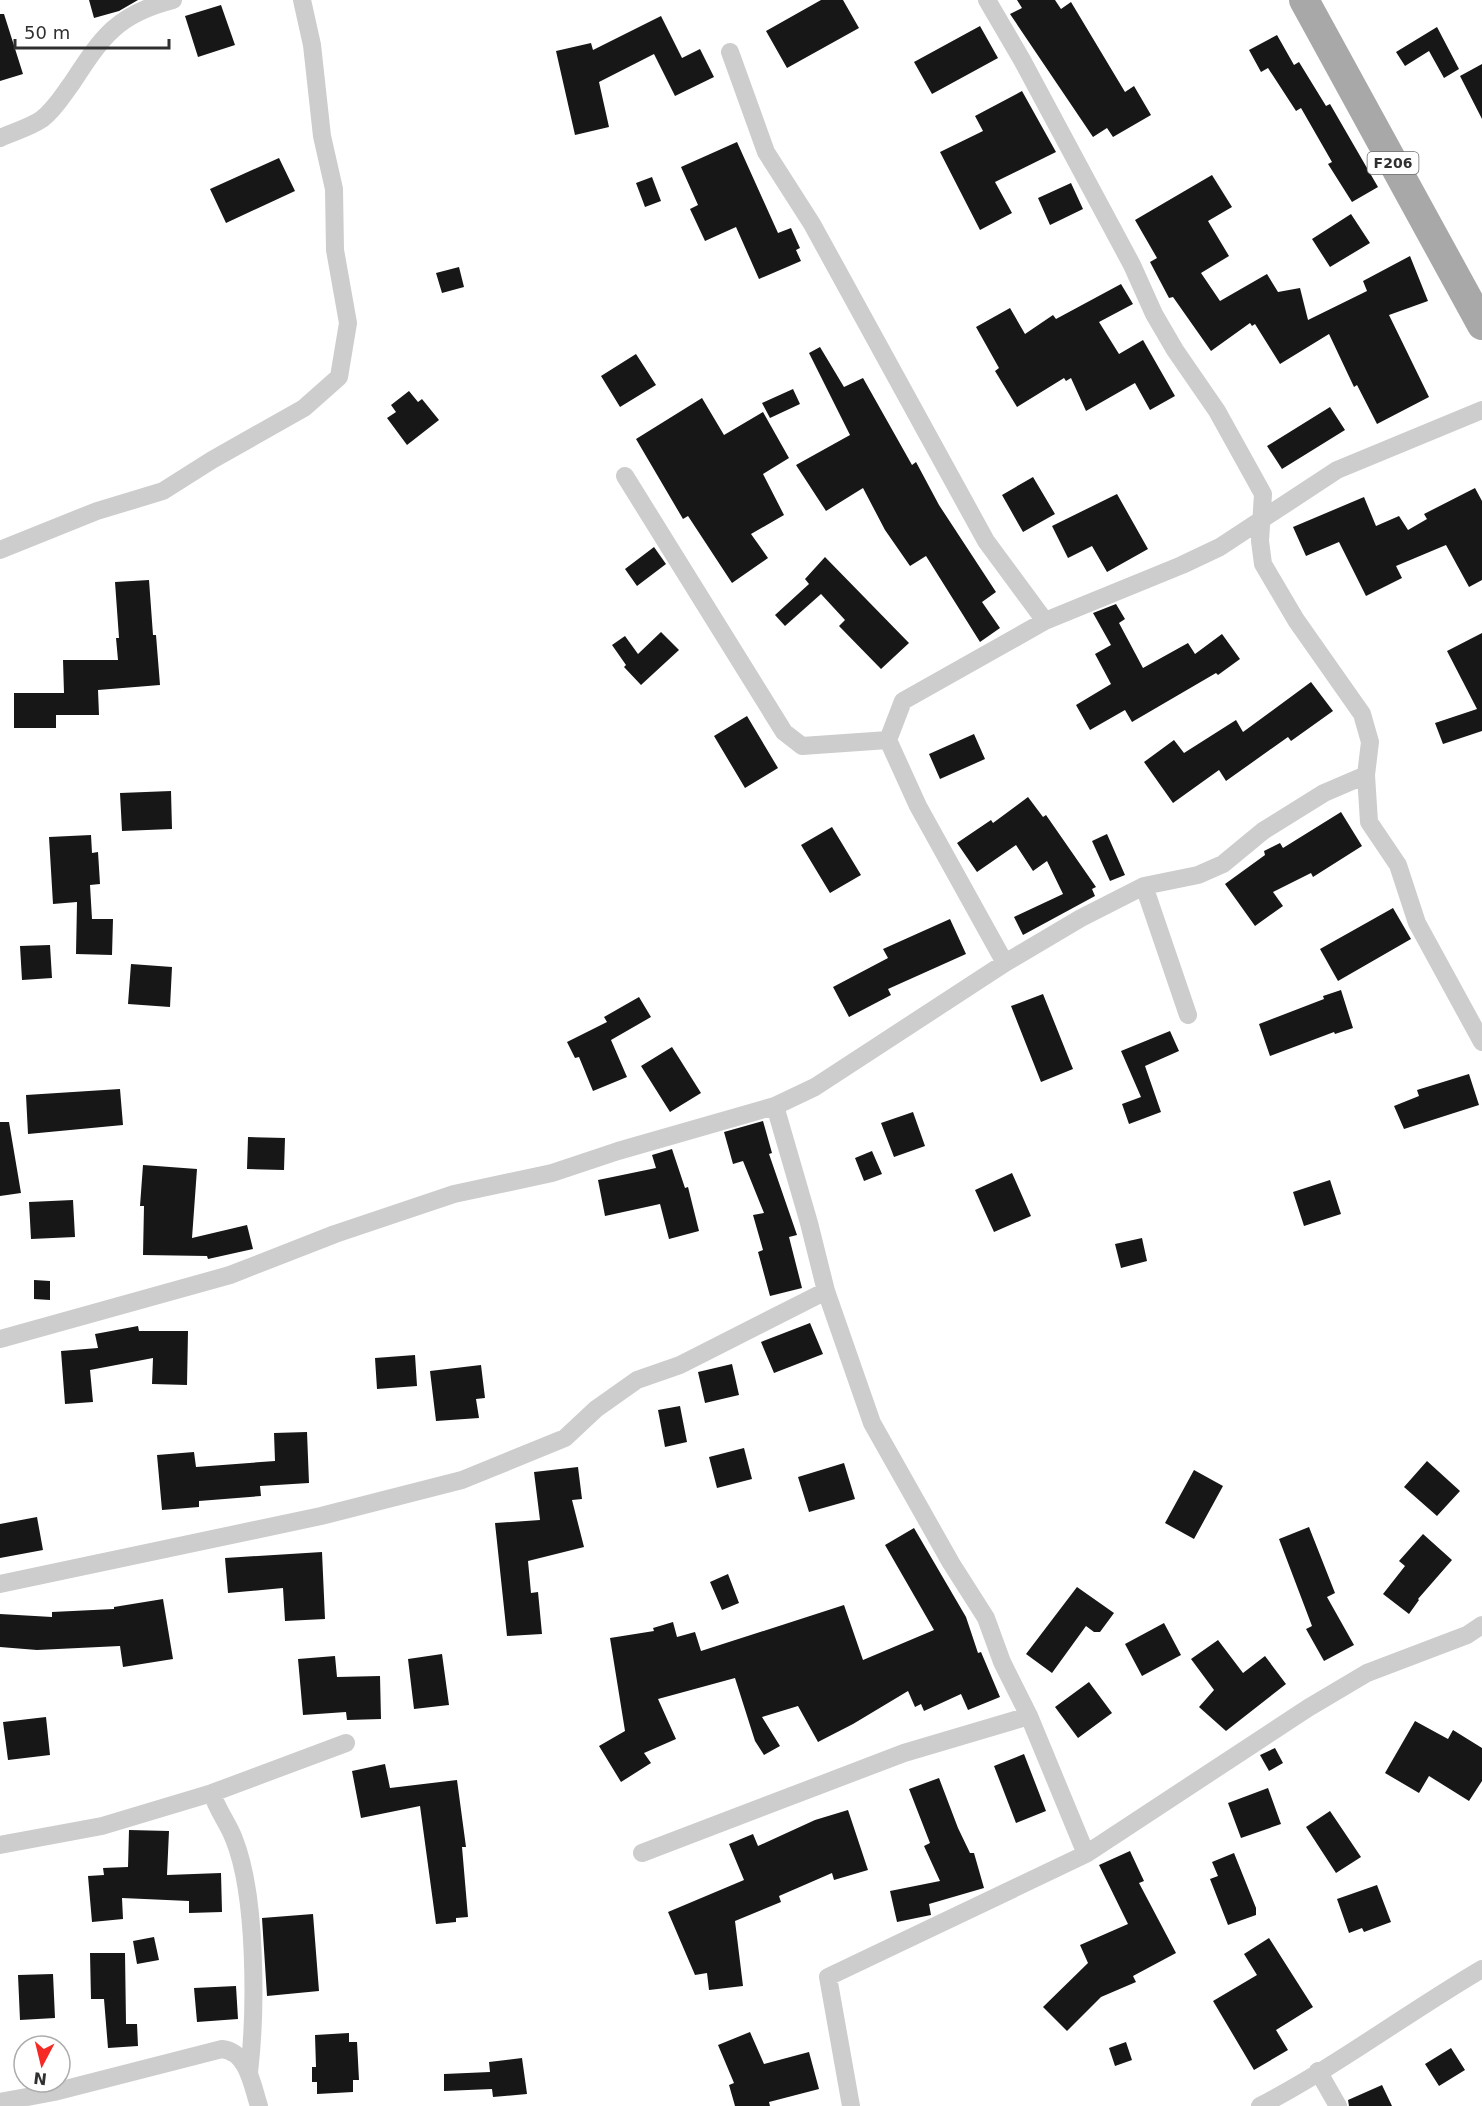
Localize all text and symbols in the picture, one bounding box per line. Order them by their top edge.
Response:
scale bar [15,12,170,50]
text: 50 m [24,22,70,43]
road number: F206 [1368,152,1418,174]
north arrow [12,2034,72,2094]
text: N [32,2068,48,2089]

